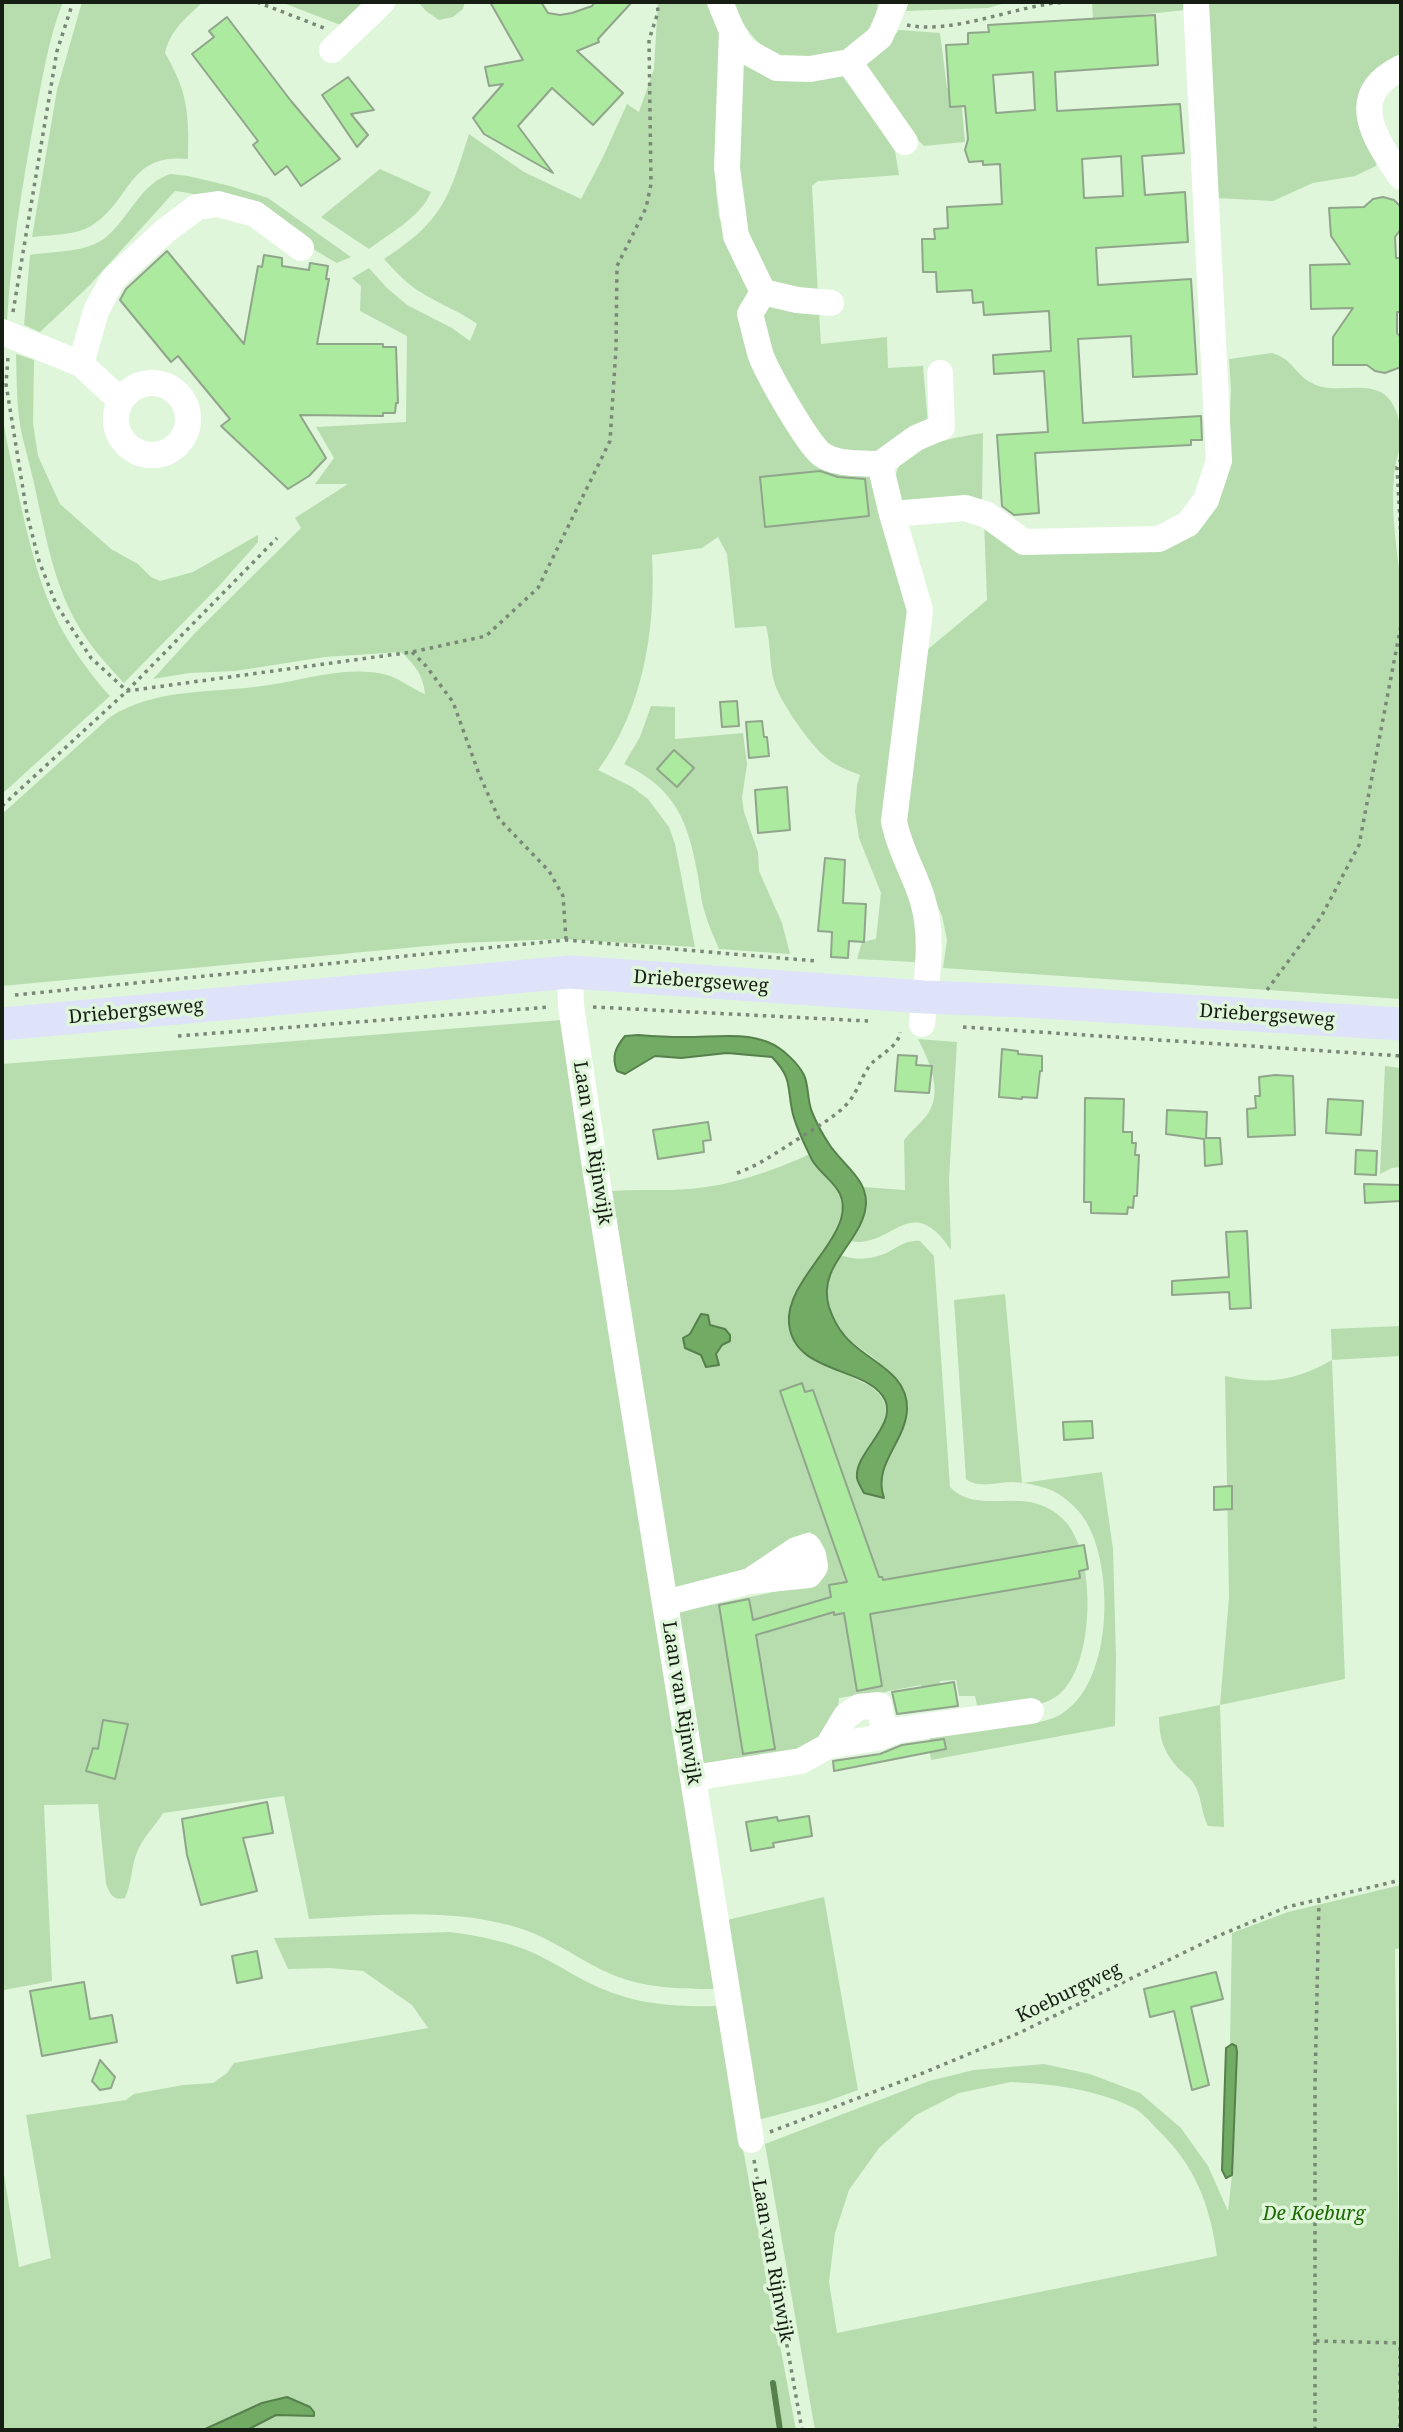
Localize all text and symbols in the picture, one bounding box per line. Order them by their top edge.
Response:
street label: Driebergseweg [633,966,769,998]
street label: Driebergseweg [68,995,204,1029]
street label: Driebergseweg [1199,1000,1335,1032]
street label: Laan van Rijnwijk [568,1060,616,1226]
street label: Laan van Rijnwijk [657,1620,705,1786]
street label: Koeburgweg [1013,1958,1125,2028]
street label: Laan van Rijnwijk [746,2178,798,2344]
park label: De Koeburg [1263,2204,1365,2226]

